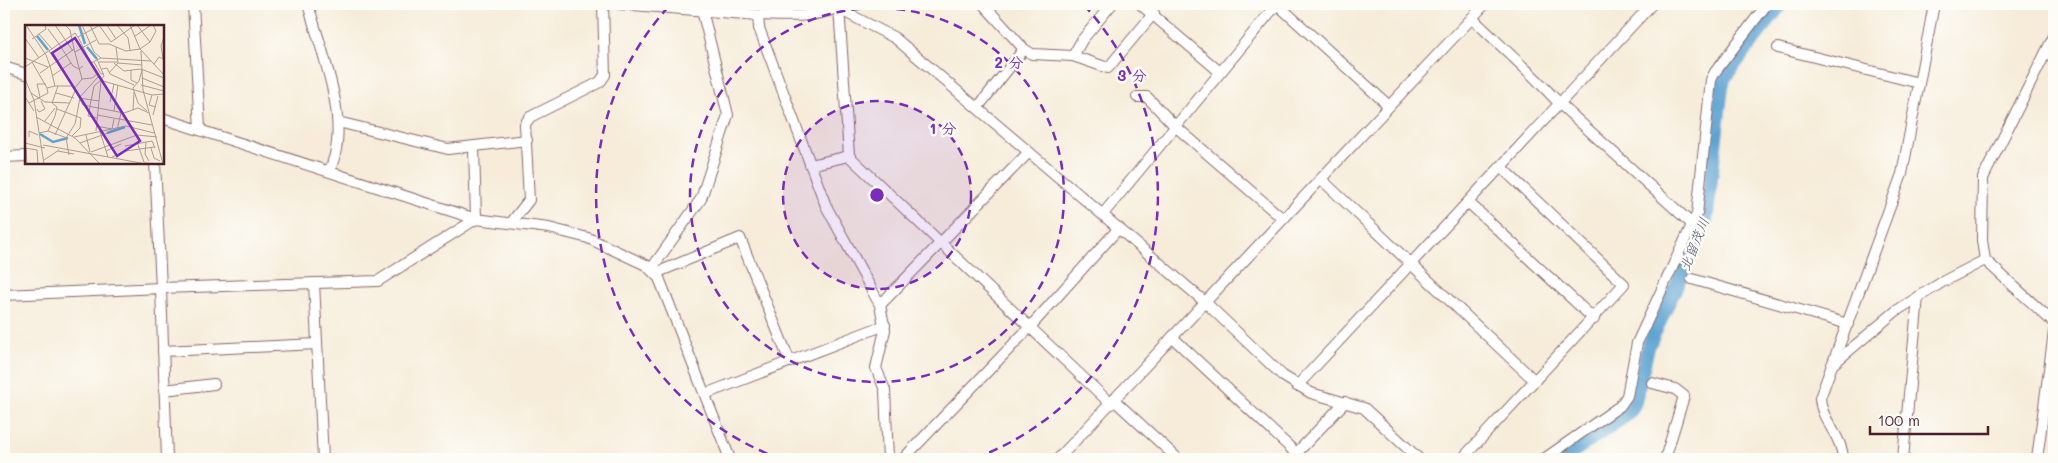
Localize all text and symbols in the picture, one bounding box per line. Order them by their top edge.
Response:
inset map [25,25,164,164]
text: 2 分 [995,52,1023,72]
text: 3 分 [1117,65,1147,85]
text: 1 分 [929,118,957,138]
centre of rings [868,186,886,204]
water label: 北留茂川 [1675,214,1713,274]
scale bar [1870,403,1988,435]
text: 100 m [1878,410,1920,430]

